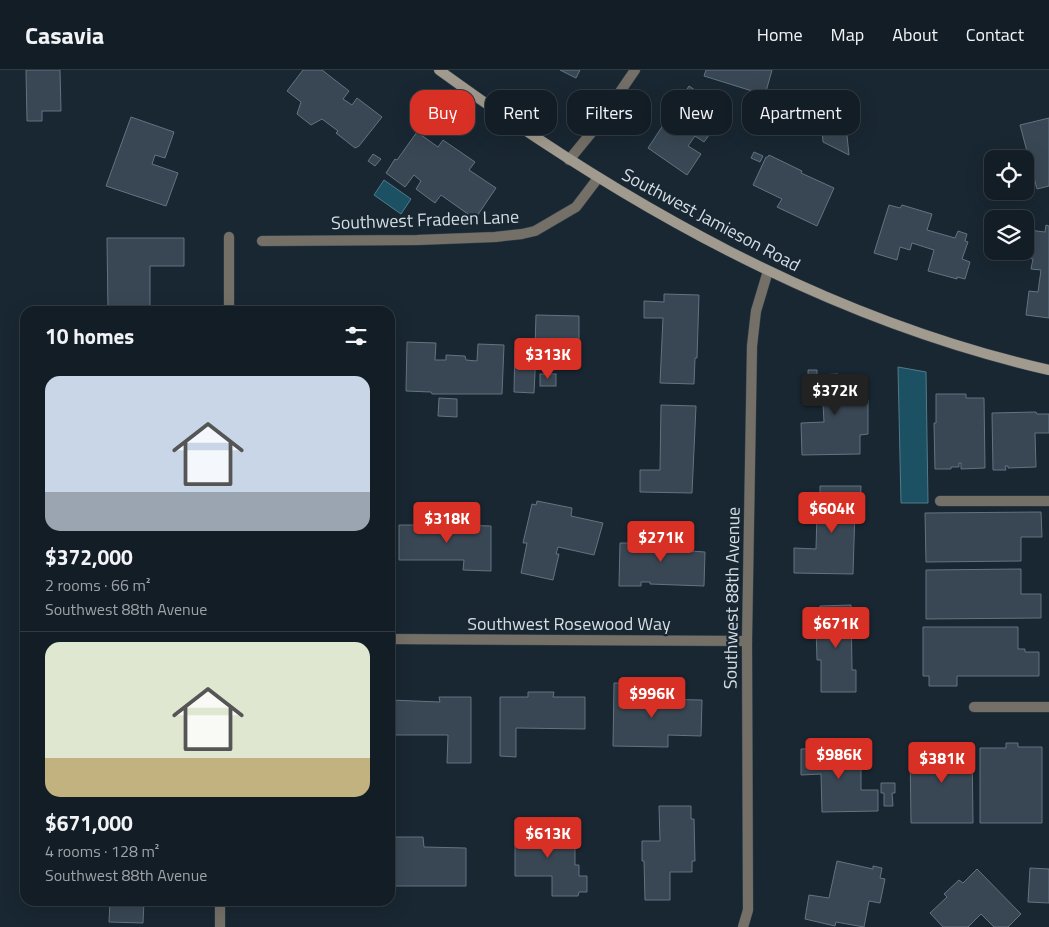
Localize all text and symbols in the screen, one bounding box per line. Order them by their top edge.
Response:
text: Casavia [25,17,104,53]
text: Home [757,21,803,48]
text: Map [831,21,864,48]
text: About [892,21,938,48]
text: Contact [966,21,1024,48]
chip: Buy [410,90,475,135]
chip: Rent [485,90,557,135]
chip: Filters [567,90,651,135]
chip: New [661,90,732,135]
chip: Apartment [742,90,860,135]
map controls [984,150,1034,260]
button: locate [984,150,1034,200]
street label: Southwest Jamieson Road [617,161,805,278]
street label: Southwest Fradeen Lane [330,203,519,236]
button: layers [984,210,1034,260]
text: 10 homes [45,320,134,352]
icon: filters [342,322,370,350]
pin: $313K [513,338,583,380]
text: $313K [525,342,571,366]
pin: $372K [800,374,870,416]
text: $372K [812,378,858,402]
icon: home [163,409,253,499]
pin: $604K [797,492,867,534]
text: $604K [809,496,855,520]
pin: $318K [412,502,482,544]
text: $318K [424,506,470,530]
street label: Southwest 88th Avenue [716,507,747,689]
pin: $271K [626,520,696,563]
text: $271K [638,525,684,549]
text: $372,000 [45,541,133,573]
text: 2 rooms · 66 m² [45,573,150,597]
text: Southwest 88th Avenue [45,597,207,621]
pin: $671K [801,606,871,649]
street label: Southwest Rosewood Way [467,610,671,637]
text: $671K [813,611,859,635]
icon: home [163,674,253,764]
pin: $996K [617,676,687,719]
text: $996K [629,681,675,705]
pin: $986K [804,738,874,780]
text: $986K [816,742,862,766]
pin: $381K [907,742,977,784]
text: $381K [919,746,965,770]
text: $671,000 [45,807,133,839]
pin: $613K [513,816,583,859]
text: $613K [525,821,571,845]
text: 4 rooms · 128 m² [45,839,159,863]
text: Southwest 88th Avenue [45,863,207,887]

